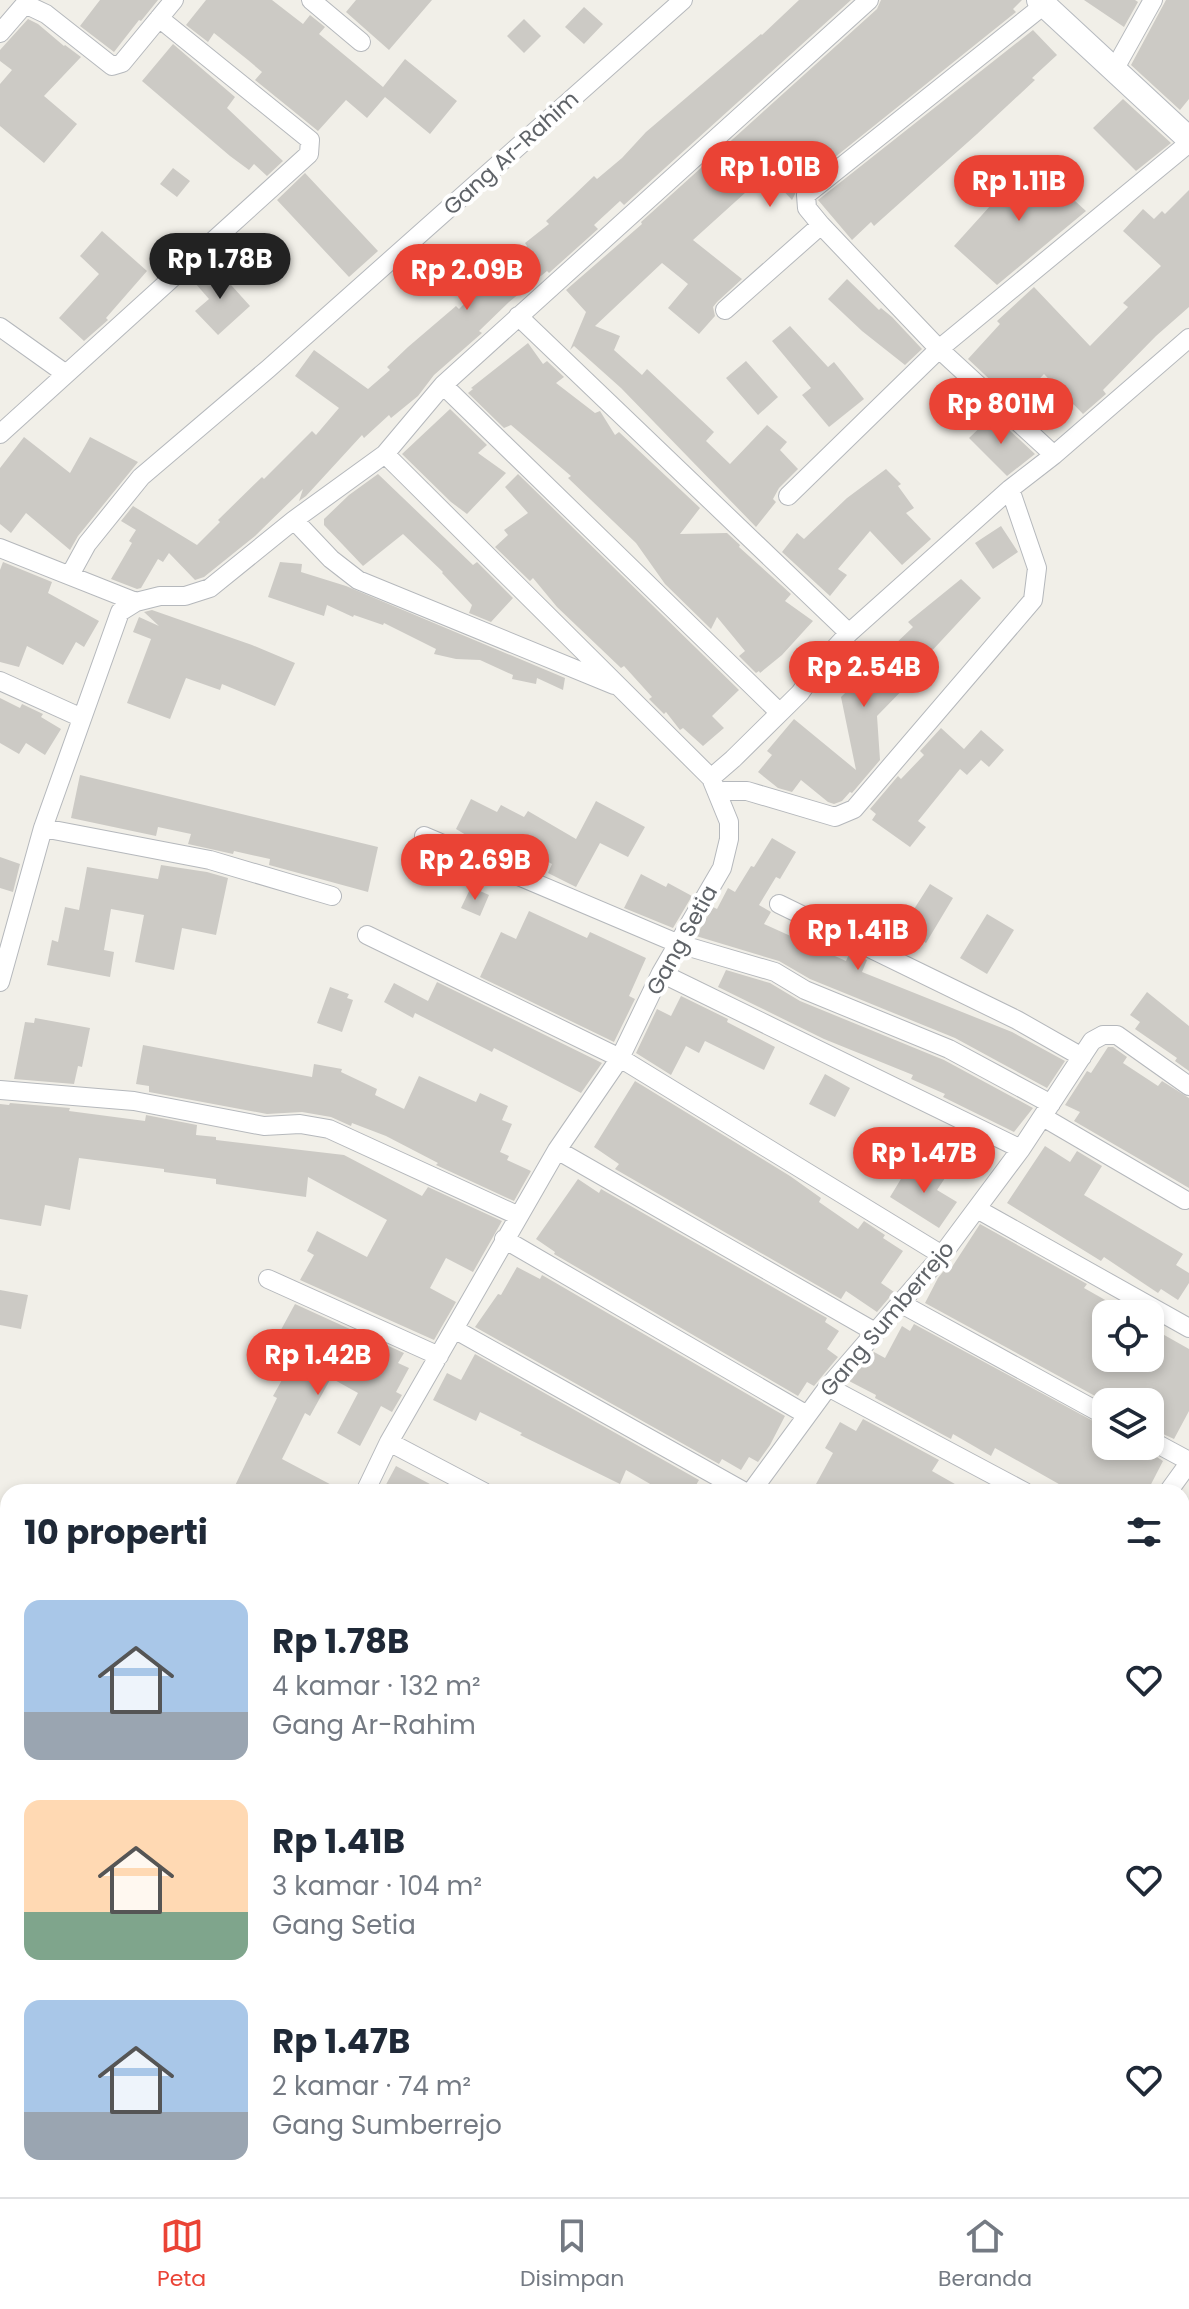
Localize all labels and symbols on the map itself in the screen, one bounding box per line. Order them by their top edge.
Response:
street label: Gang Ar-Rahim [437,84,585,222]
pin: Rp 1.01B [687,141,853,209]
pin: Rp 1.11B [936,155,1102,223]
pin: Rp 1.78B [137,233,303,301]
pin: Rp 2.09B [384,244,550,312]
pin: Rp 801M [927,378,1075,446]
pin: Rp 2.54B [781,641,947,709]
pin: Rp 2.69B [392,834,558,902]
street label: Gang Setia [639,879,725,1001]
pin: Rp 1.41B [775,904,941,972]
pin: Rp 1.47B [841,1127,1007,1195]
street label: Gang Sumberrejo [813,1235,961,1403]
pin: Rp 1.42B [235,1329,401,1397]

